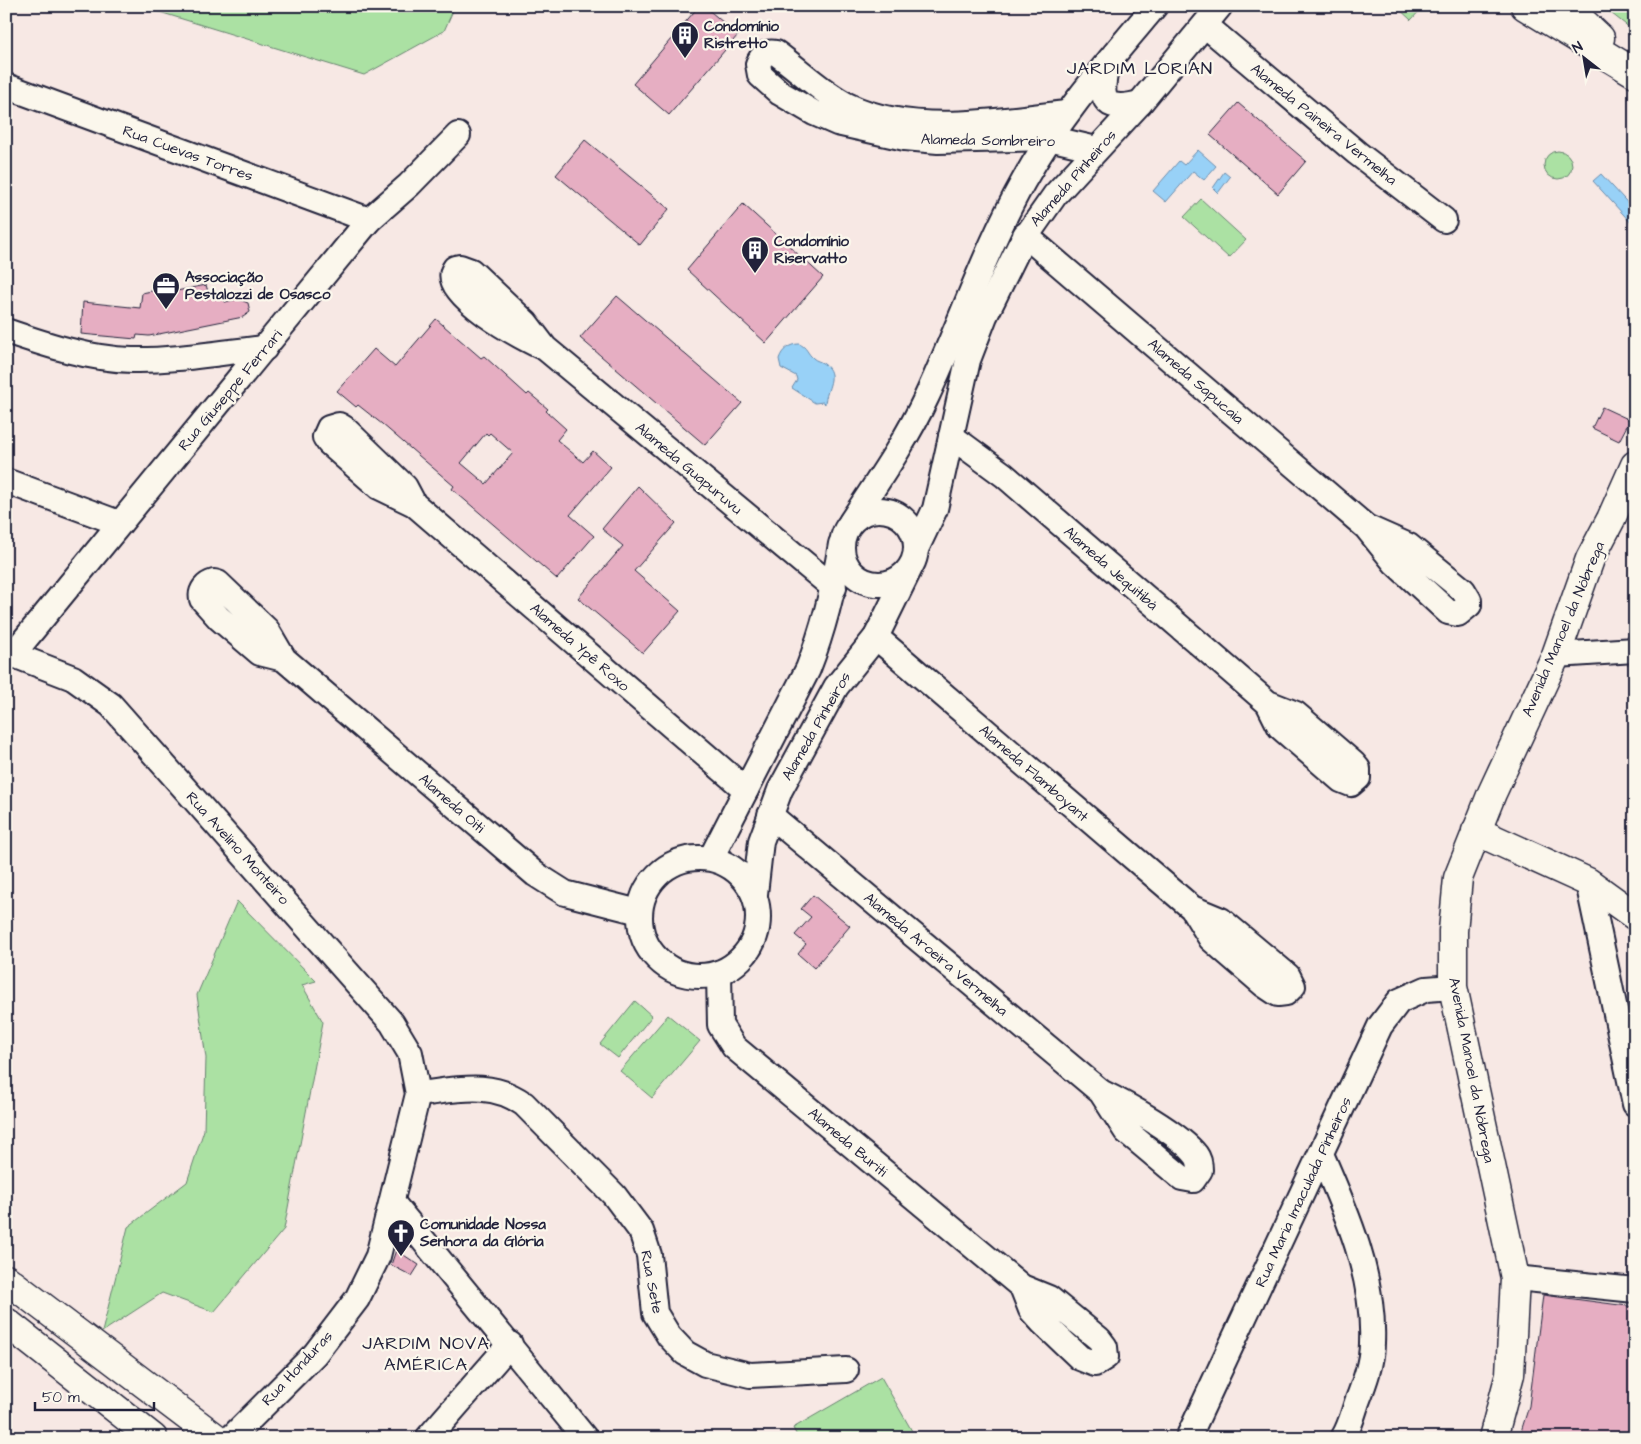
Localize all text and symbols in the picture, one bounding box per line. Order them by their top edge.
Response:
place label: Condomínio Ristretto [704,16,779,54]
building icon: Condomínio Ristretto [670,20,700,59]
north arrow [1558,32,1608,82]
text: N [1569,37,1587,59]
district label: JARDIM LORIAN [1067,56,1213,81]
street label: Alameda Paineira Vermelha [1246,59,1402,190]
street label: Rua Cuevas Torres [120,120,256,187]
street label: Alameda Pinheiros [1025,125,1122,231]
street label: Alameda Sombreiro [921,129,1056,152]
place label: Condomínio Riservatto [774,231,849,269]
building icon: Condomínio Riservatto [740,235,770,274]
place label: Associação Pestalozzi de Osasco [185,267,331,305]
office icon: Associação Pestalozzi de Osasco [151,271,181,310]
street label: Rua Giuseppe Ferrari [174,325,288,455]
street label: Alameda Sapucaia [1143,334,1248,429]
street label: Alameda Guapuruvu [631,417,747,520]
street label: Alameda Jequitibá [1059,521,1163,615]
street label: Avenida Manoel da Nóbrega [1517,538,1611,720]
street label: Alameda Ypê Roxo [525,598,634,697]
street label: Alameda Pinheiros [777,668,856,784]
street label: Alameda Flamboyant [974,720,1093,828]
street label: Alameda Oiti [414,769,490,838]
street label: Rua Avelino Monteiro [181,787,294,910]
street label: Alameda Aroeira Vermelha [859,888,1013,1021]
street label: Avenida Manoel da Nóbrega [1442,976,1500,1165]
street label: Rua Maria Imaculada Pinheiros [1250,1093,1357,1291]
street label: Alameda Buriti [803,1103,892,1182]
place label: Comunidade Nossa Senhora da Glória [419,1214,546,1252]
church icon: Comunidade Nossa Senhora da Glória [386,1218,416,1257]
street label: Rua Sete [635,1249,668,1315]
street label: Rua Honduras [257,1326,338,1411]
district label: JARDIM NOVA AMÉRICA [362,1331,490,1377]
scale bar [35,1379,154,1411]
text: 50 m [42,1387,80,1408]

